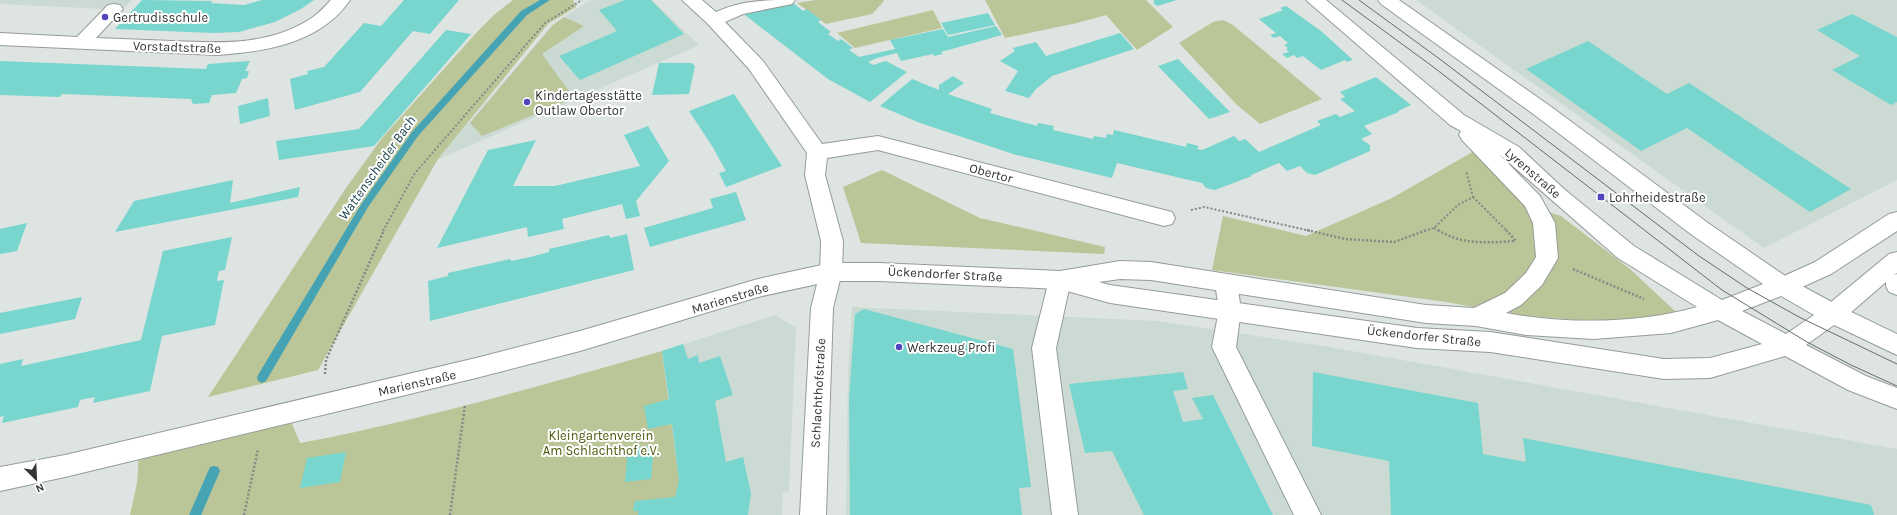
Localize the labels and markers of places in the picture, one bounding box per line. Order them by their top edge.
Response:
place label: Gertrudisschule [113,10,209,25]
marker: Gertrudisschule [100,12,110,22]
place label: Kindertagesstätte Outlaw Obertor [535,88,642,118]
marker: Kindertagesstätte Outlaw Obertor [522,97,532,107]
place label: Lohrheidestraße [1609,190,1706,205]
marker: Lohrheidestraße [1596,192,1606,202]
place label: Werkzeug Profi [907,340,995,355]
marker: Werkzeug Profi [894,342,904,352]

